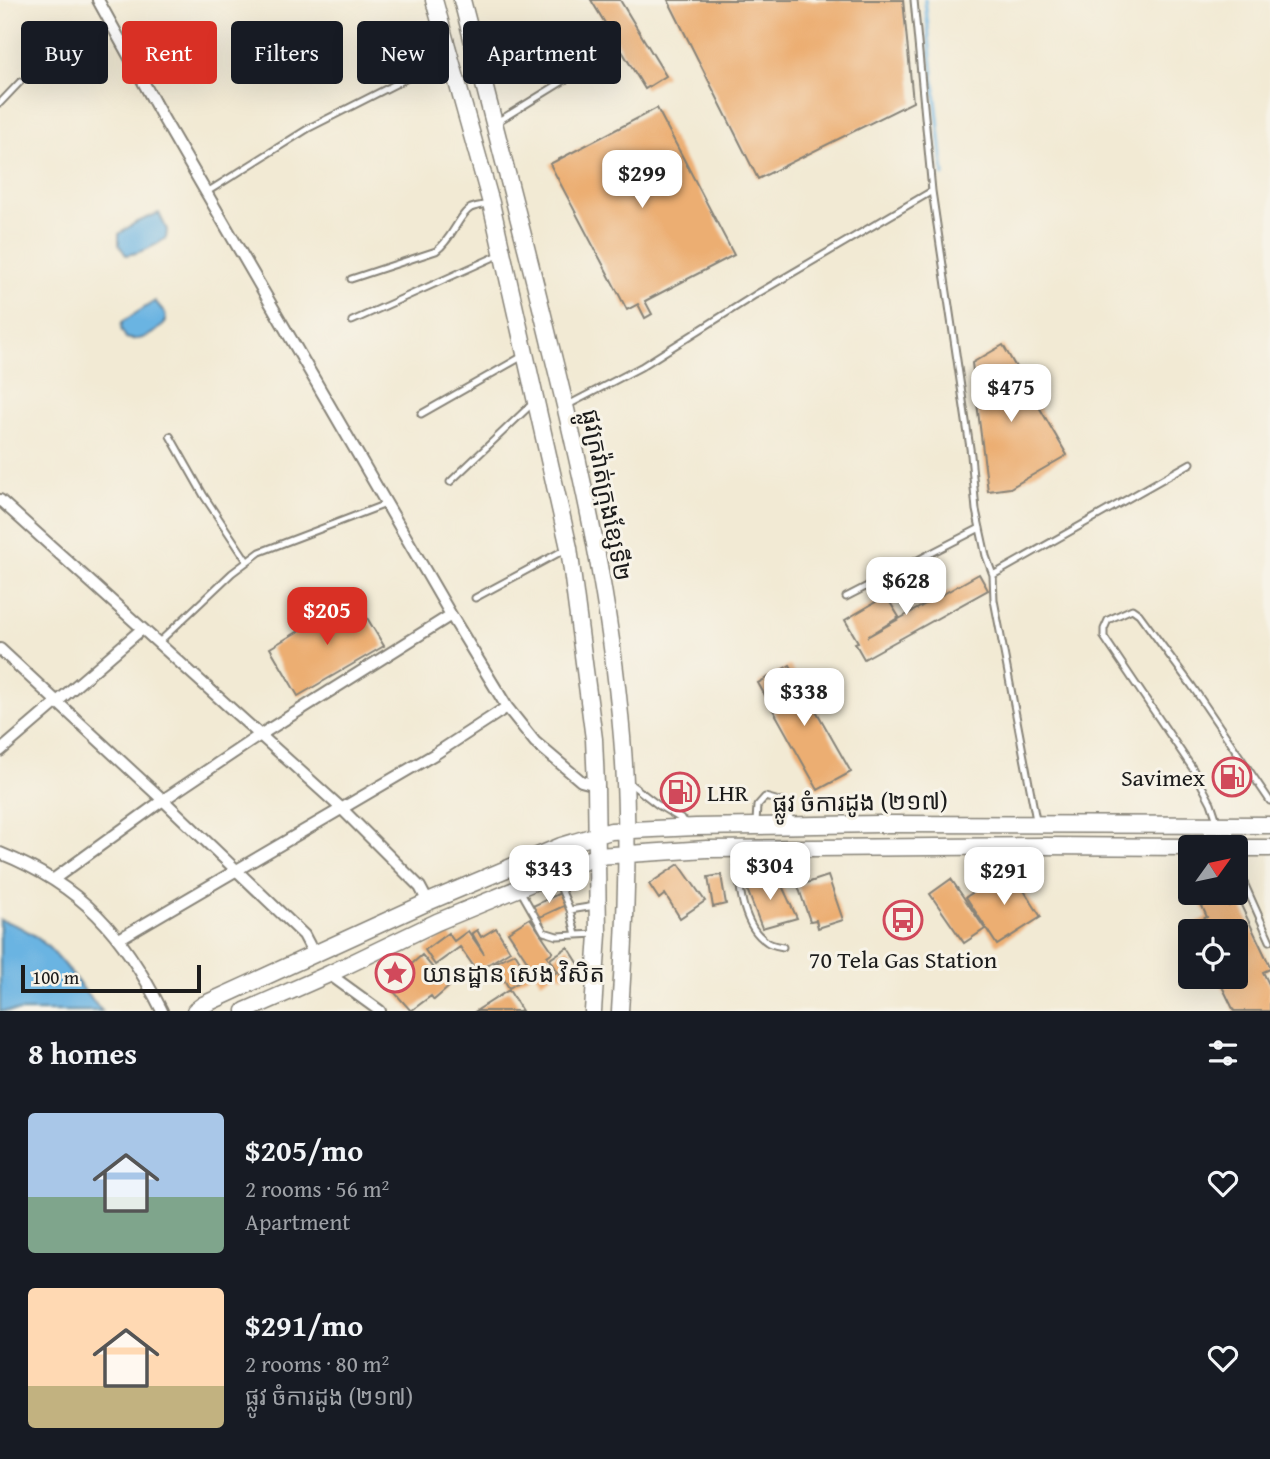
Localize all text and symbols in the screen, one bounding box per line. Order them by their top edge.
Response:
chip: Buy [21,21,108,84]
chip: Rent [122,21,217,84]
chip: Filters [231,21,343,84]
chip: New [357,21,449,84]
chip: Apartment [463,21,621,84]
pin: $299 [601,150,683,210]
text: $299 [618,156,666,189]
pin: $475 [970,364,1052,424]
text: $475 [987,370,1035,403]
street label: ផ្លូវក្រវ៉ាត់ក្រុងខ្សែទី២ [568,406,641,585]
pin: $628 [865,558,947,617]
text: $628 [882,563,930,596]
pin: $205 [286,588,368,647]
text: $205 [303,593,351,626]
pin: $338 [763,668,845,728]
text: $338 [780,674,828,707]
fuel station icon: Savimex [1211,756,1253,798]
place label: Savimex [1121,760,1206,795]
fuel station icon: LHR [659,771,701,813]
place label: LHR [707,775,749,810]
street label: ផ្លូវ ចំការដូង (២១៧) [772,783,948,826]
north arrow [1178,835,1248,905]
map controls [1178,835,1248,989]
pin: $304 [729,842,811,902]
pin: $343 [508,846,590,905]
text: $304 [746,848,794,881]
pin: $291 [963,848,1045,907]
text: $343 [525,851,573,884]
text: $291 [980,853,1028,886]
bus stop icon: 70 Tela Gas Station [882,899,924,941]
button: locate [1178,919,1248,989]
place label: 70 Tela Gas Station [809,942,998,977]
place icon: យានដ្ឋាន សេង វិសិត [374,952,416,994]
place label: យានដ្ឋាន សេង វិសិត [422,956,605,991]
scale bar [21,962,201,994]
text: 100 m [32,963,79,991]
text: 8 homes [28,1031,137,1075]
icon: filters [1204,1034,1242,1072]
text: $205/mo [245,1128,363,1172]
icon: home [84,1141,168,1225]
icon: heart [1204,1164,1242,1202]
text: 2 rooms · 56 m² [245,1172,389,1205]
text: Apartment [245,1205,350,1238]
text: $291/mo [245,1303,363,1347]
icon: home [84,1316,168,1400]
icon: heart [1204,1339,1242,1377]
text: 2 rooms · 80 m² [245,1347,389,1380]
text: ផ្លូវ ចំការដូង (២១៧) [245,1380,413,1413]

